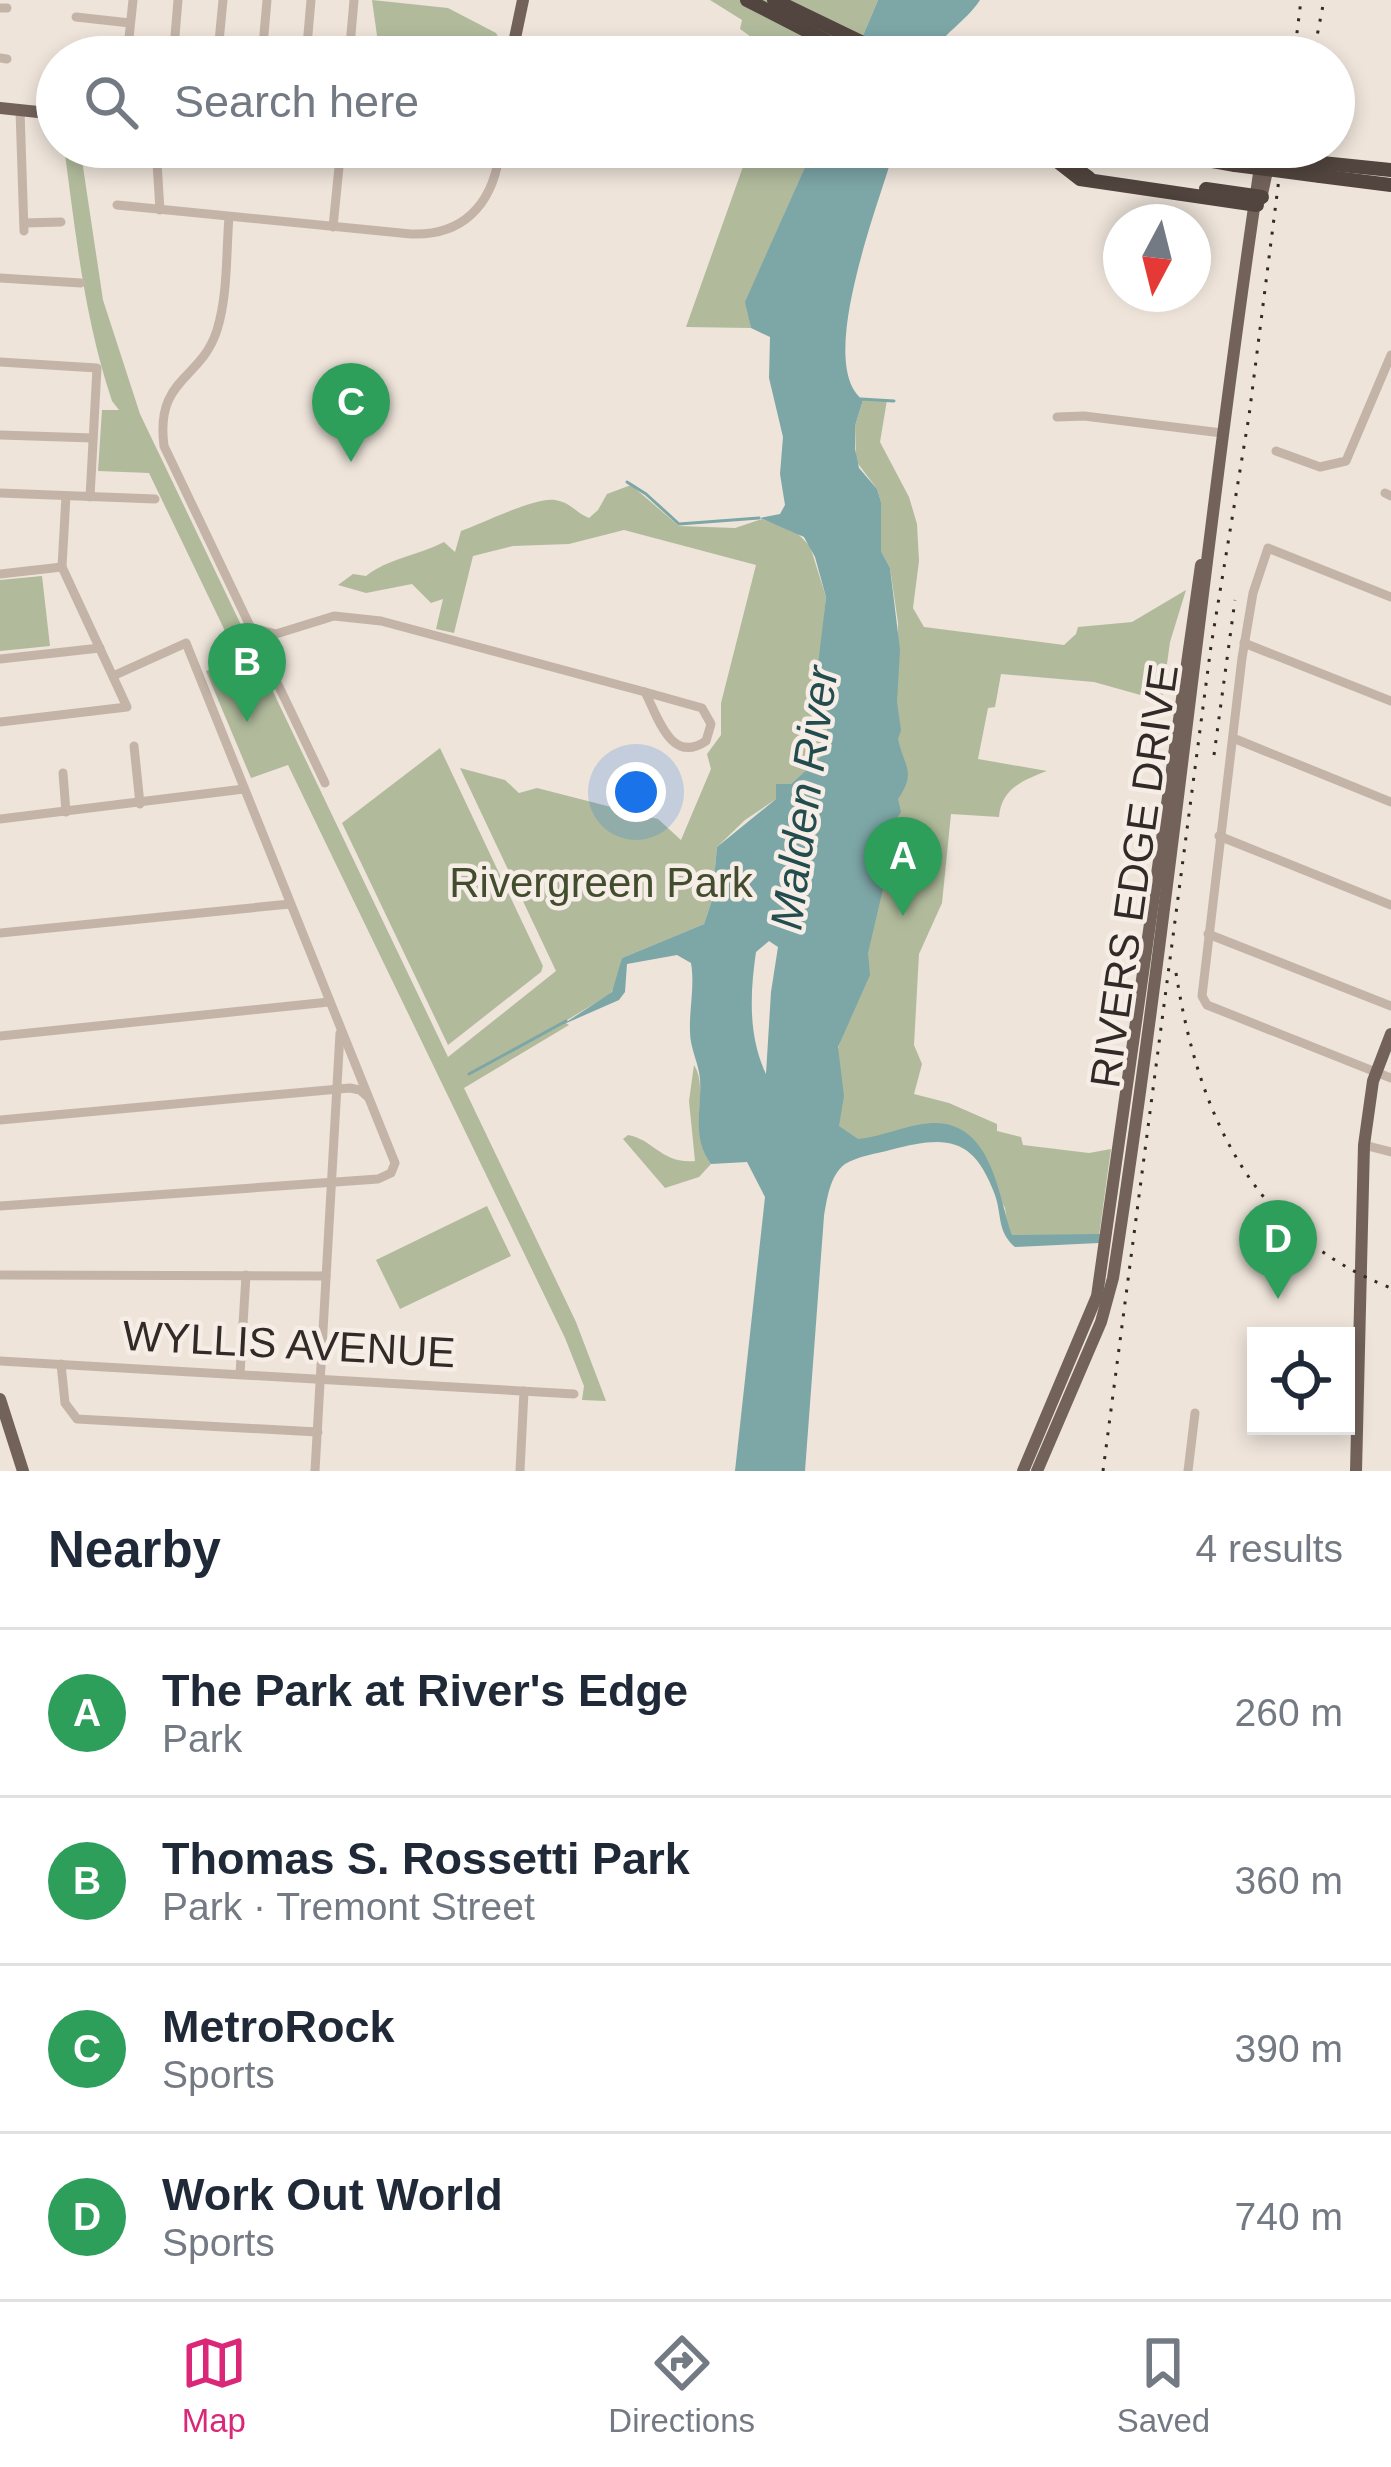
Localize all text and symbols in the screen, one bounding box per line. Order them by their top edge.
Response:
search box [36,36,1355,168]
icon: search [78,69,144,135]
text: Search here [174,76,419,127]
north arrow [1103,204,1211,312]
pin: C [312,363,390,462]
pin: B [208,623,286,722]
water label: Malden River [760,661,848,933]
street label: RIVERS EDGE DRIVE [1081,661,1187,1091]
your location [606,762,666,822]
pin: A [864,817,942,916]
park label: Rivergreen Park [449,859,754,906]
pin: D [1239,1200,1317,1299]
street label: WYLLIS AVENUE [121,1312,457,1376]
map controls [1247,1327,1355,1435]
button: locate [1247,1327,1355,1435]
text: Nearby [48,1521,221,1578]
text: 4 results [1196,1527,1343,1570]
text: The Park at River's Edge [162,1665,688,1716]
text: A [73,1691,101,1734]
text: 260 m [1235,1691,1343,1734]
text: Park [162,1717,242,1760]
text: Thomas S. Rossetti Park [162,1833,690,1884]
text: B [73,1859,101,1902]
text: 360 m [1235,1859,1343,1902]
text: Park · Tremont Street [162,1885,535,1928]
text: MetroRock [162,2001,395,2052]
text: C [73,2027,101,2070]
text: 390 m [1235,2027,1343,2070]
text: Sports [162,2053,275,2096]
text: Work Out World [162,2169,503,2220]
text: D [73,2195,101,2238]
text: 740 m [1235,2195,1343,2238]
text: Sports [162,2221,275,2264]
tab: Map [181,2330,247,2440]
tab: Directions [608,2330,755,2440]
tab: Saved [1117,2330,1210,2440]

